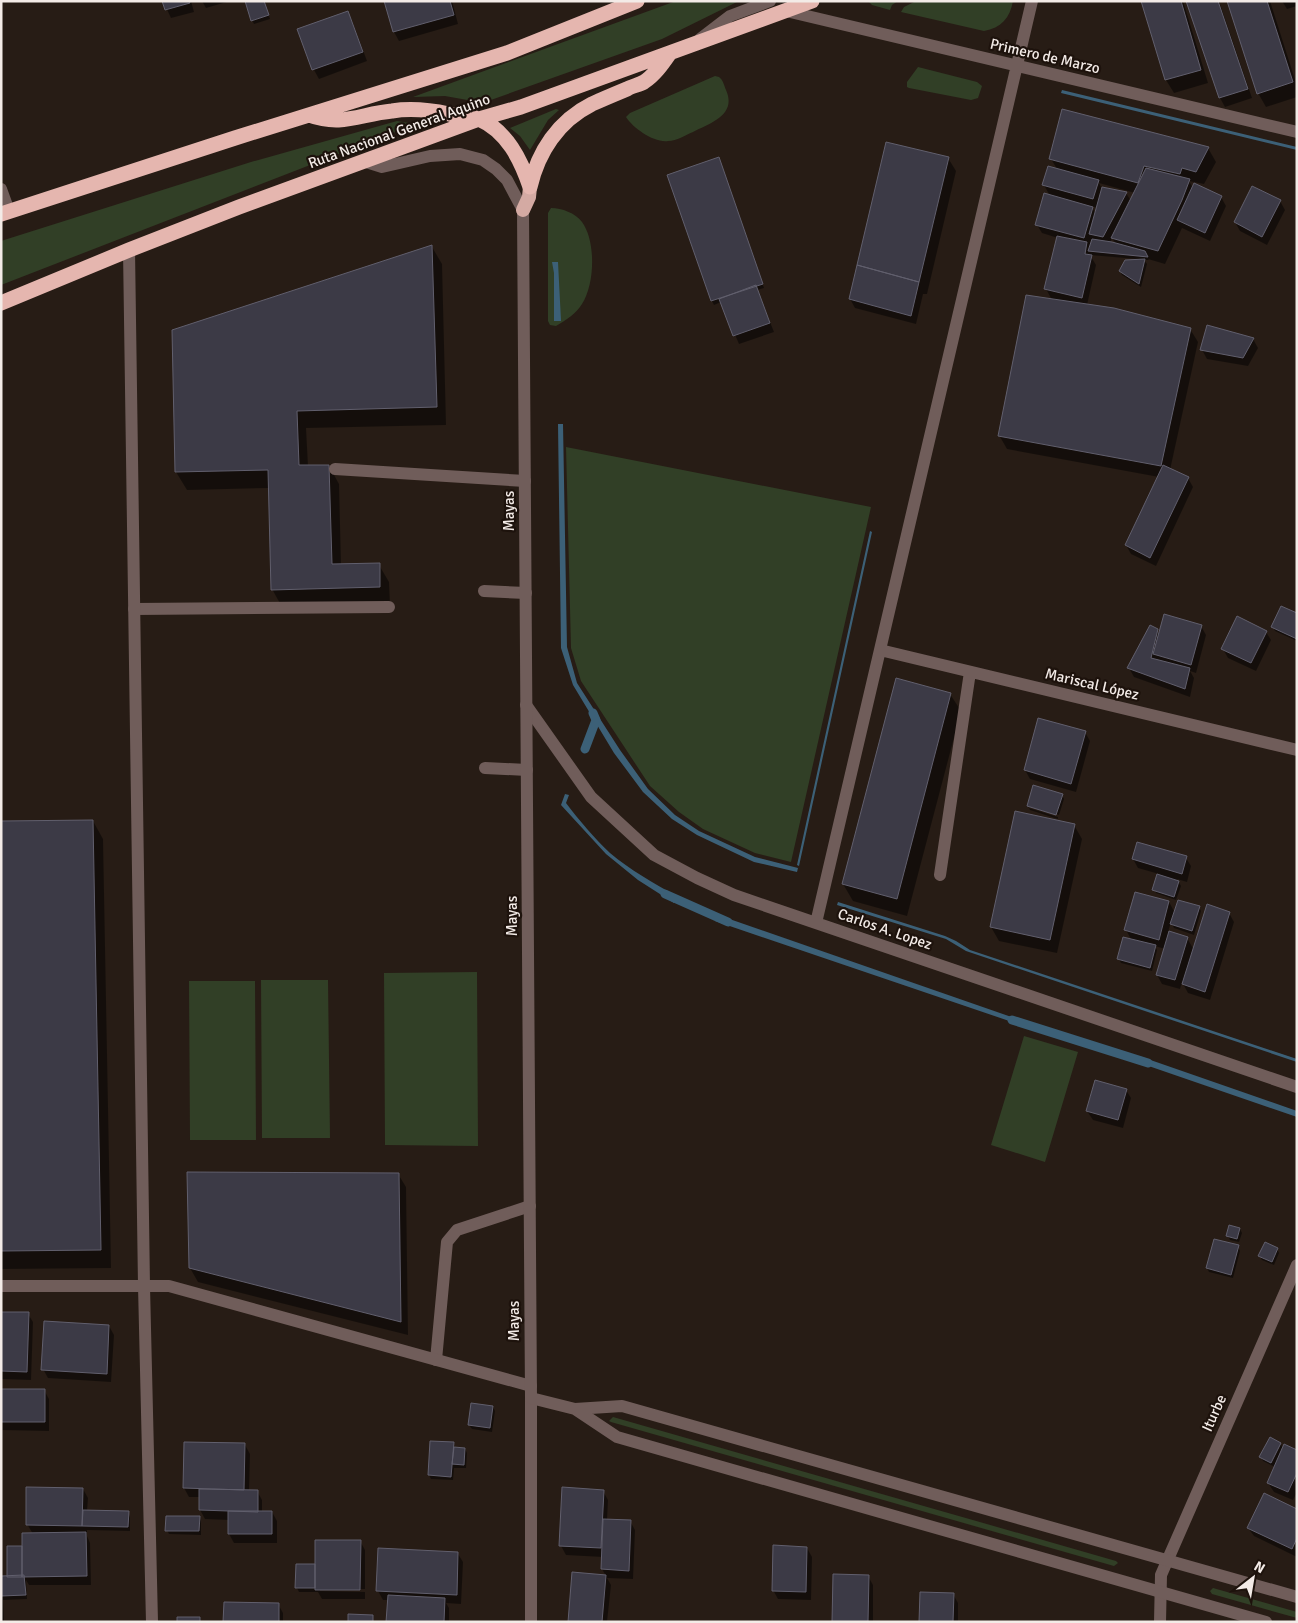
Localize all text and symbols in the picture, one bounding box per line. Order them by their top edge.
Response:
street label: Primero de Marzo [988,35,1102,77]
street label: Ruta Nacional General Aquino [306,90,493,172]
street label: Mayas [500,490,518,531]
street label: Mariscal López [1043,664,1141,704]
street label: Mayas [503,895,521,936]
street label: Carlos A. Lopez [836,904,935,954]
street label: Mayas [505,1300,523,1341]
street label: Iturbe [1198,1392,1230,1434]
north arrow [1228,1553,1278,1603]
text: N [1251,1557,1268,1577]

